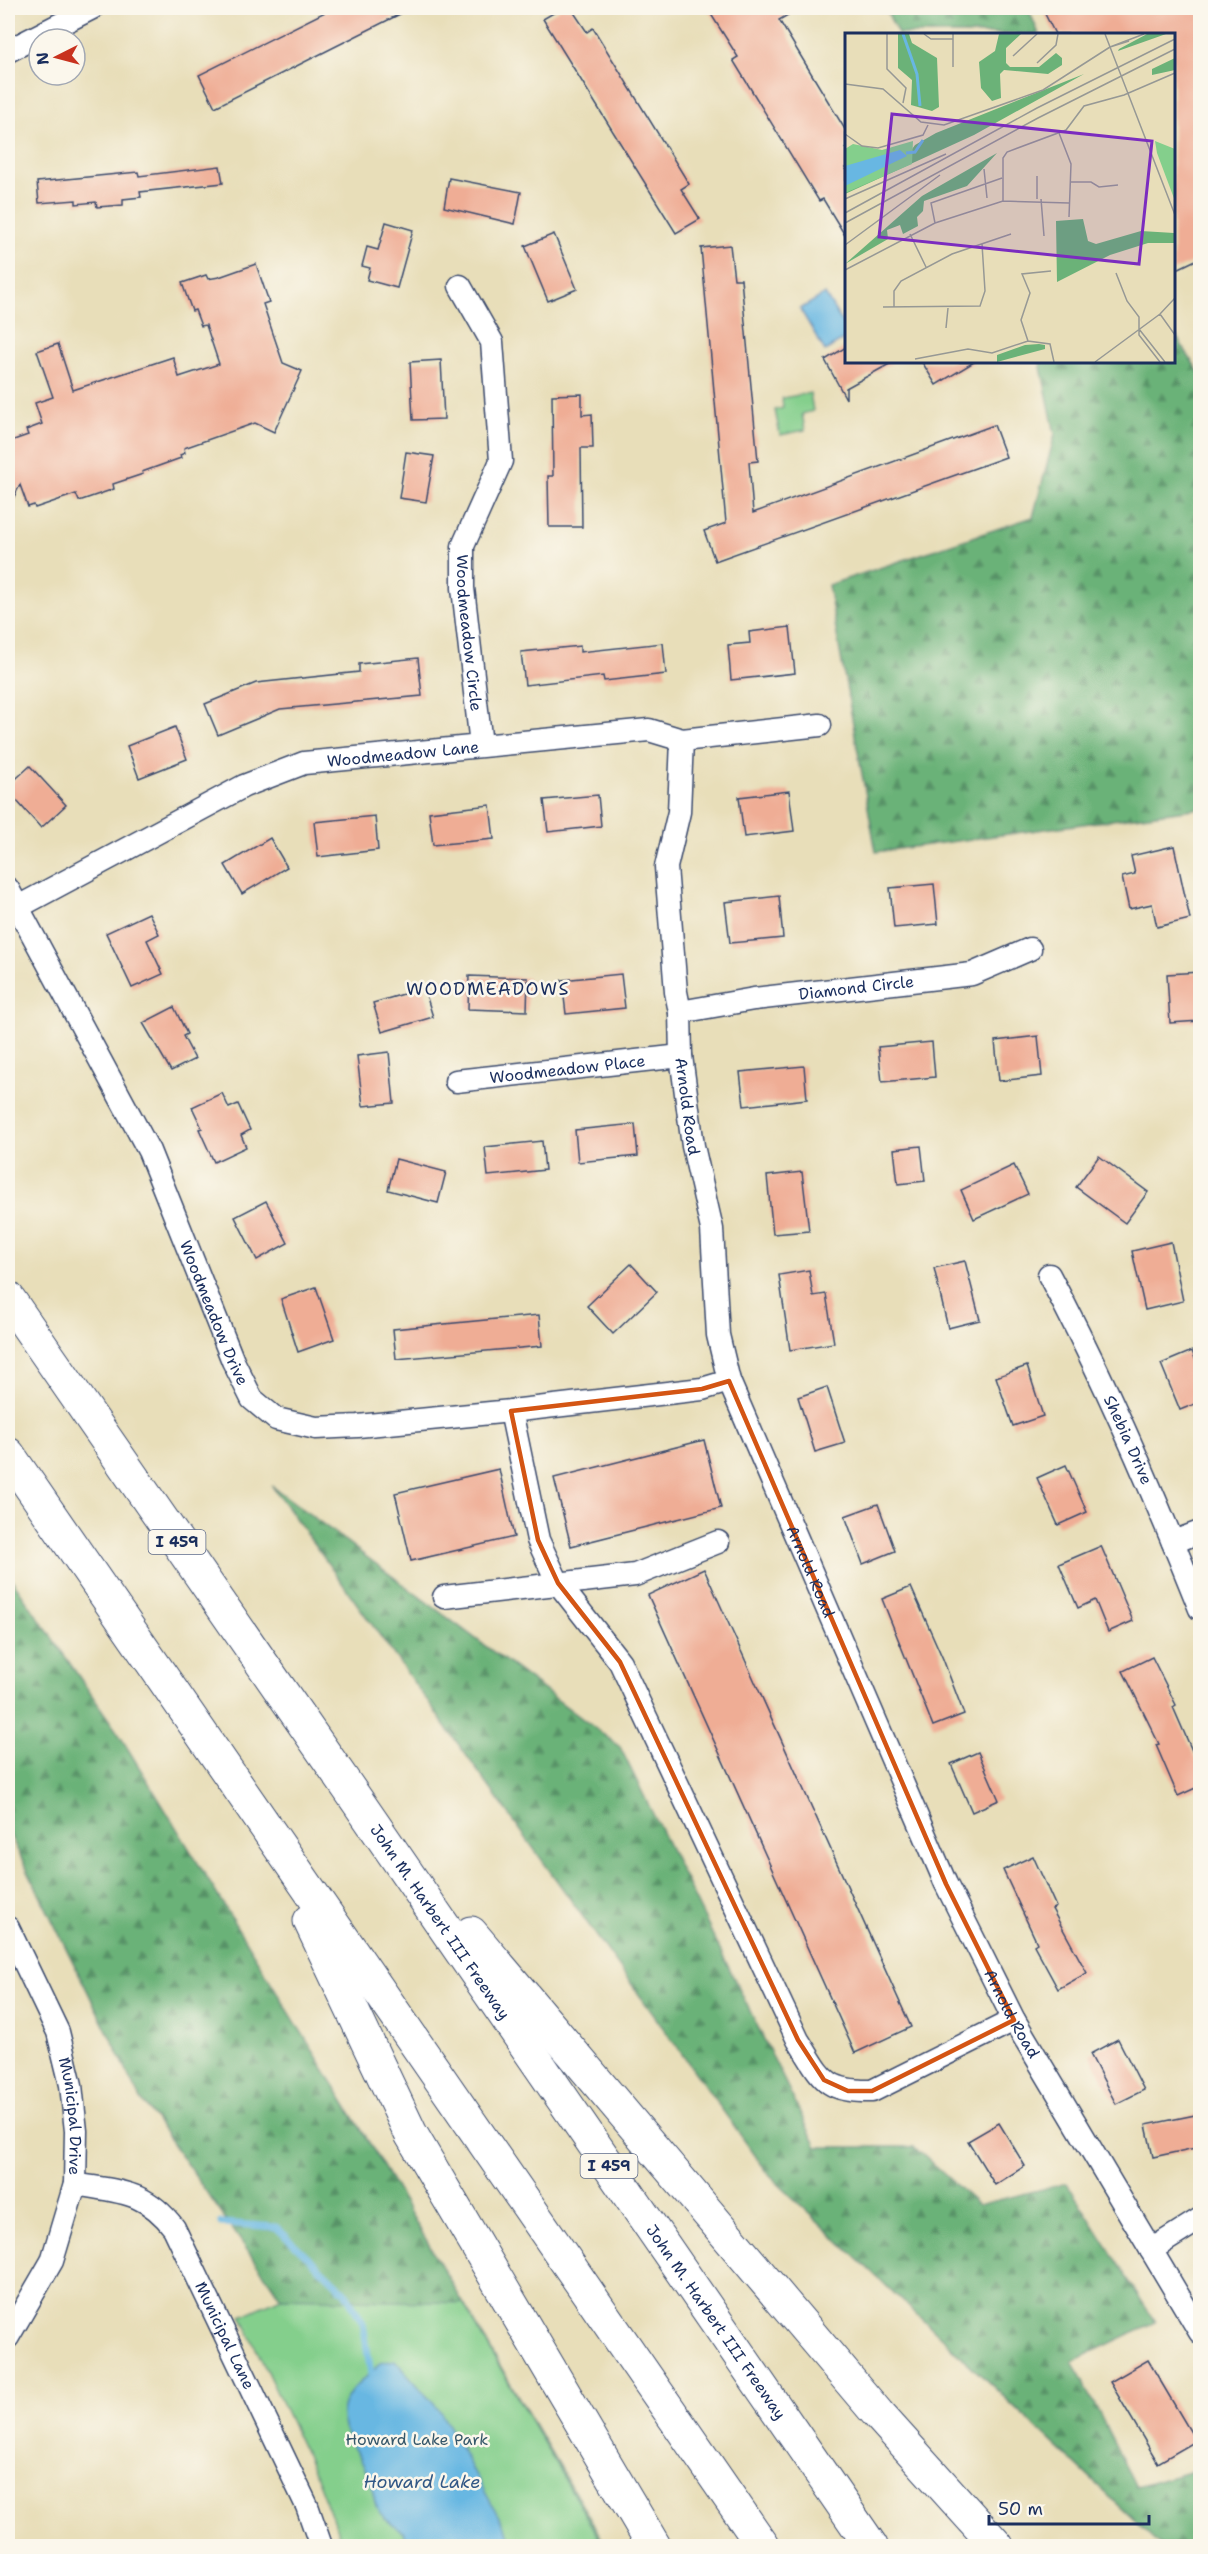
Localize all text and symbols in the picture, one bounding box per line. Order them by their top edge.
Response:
north arrow [27,27,87,87]
inset map [845,33,1175,363]
text: N [31,51,54,66]
street label: Woodmeadow Circle [452,554,487,712]
street label: Woodmeadow Lane [326,736,480,772]
street label: Diamond Circle [798,971,915,1005]
district label: WOODMEADOWS [406,977,570,1001]
street label: Woodmeadow Place [489,1050,646,1088]
street label: Arnold Road [670,1056,705,1157]
street label: Woodmeadow Drive [175,1237,253,1389]
street label: Shebia Drive [1099,1392,1157,1488]
street label: Arnold Road [782,1522,840,1621]
road number: I 459 [148,1530,206,1554]
street label: John M. Harbert III Freeway [365,1820,515,2024]
street label: Arnold Road [979,1966,1044,2062]
street label: Municipal Drive [54,2055,86,2175]
road number: I 459 [580,2154,638,2178]
street label: John M. Harbert III Freeway [641,2220,791,2424]
street label: Municipal Lane [190,2278,260,2393]
park label: Howard Lake Park [346,2429,488,2450]
water label: Howard Lake [364,2470,480,2494]
scale bar [989,2488,1150,2526]
text: 50 m [998,2497,1043,2521]

